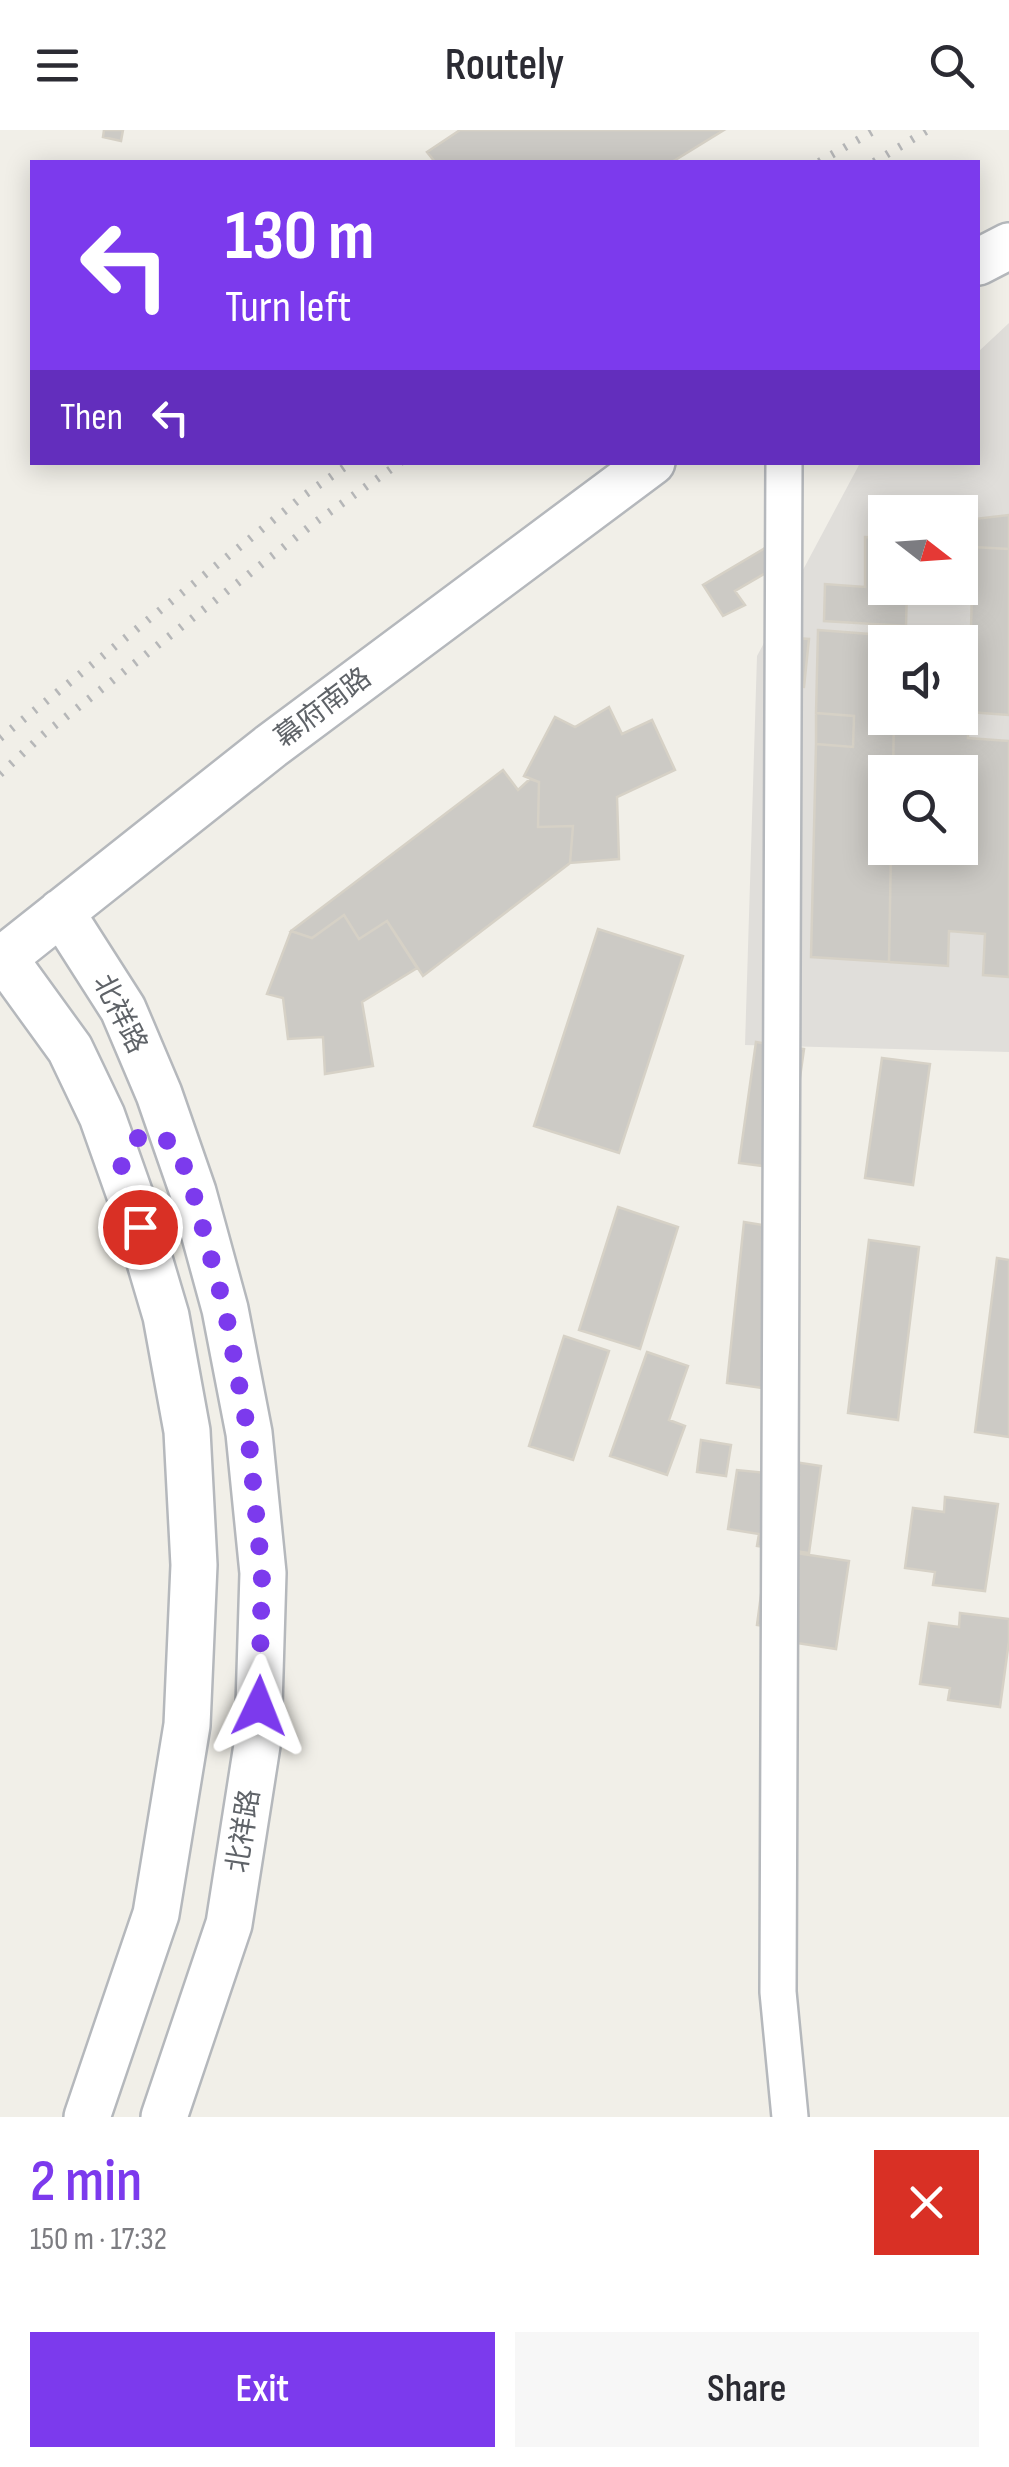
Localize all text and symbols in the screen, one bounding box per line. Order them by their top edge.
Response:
icon: menu [30,38,85,93]
text: Routely [445,38,564,93]
icon: search [924,38,979,93]
text: 130 m [225,195,374,279]
icon: left [60,200,190,330]
text: Turn left [225,280,351,335]
icon: left [143,390,198,445]
text: Then [60,395,123,440]
north arrow [868,495,978,605]
map controls [868,495,978,865]
button: sound [868,625,978,735]
street label: 幕府南路 [268,661,378,755]
button: search [868,755,978,865]
street label: 北祥路 [86,969,154,1059]
pin [98,1185,183,1270]
icon: arrive [113,1200,168,1255]
position arrow [207,1654,311,1758]
street label: 北祥路 [221,1787,267,1875]
text: 2 min [30,2146,142,2218]
button: close [874,2150,979,2255]
text: 150 m · 17:32 [30,2220,167,2259]
button: Exit [30,2332,495,2447]
button: Share [515,2332,979,2447]

